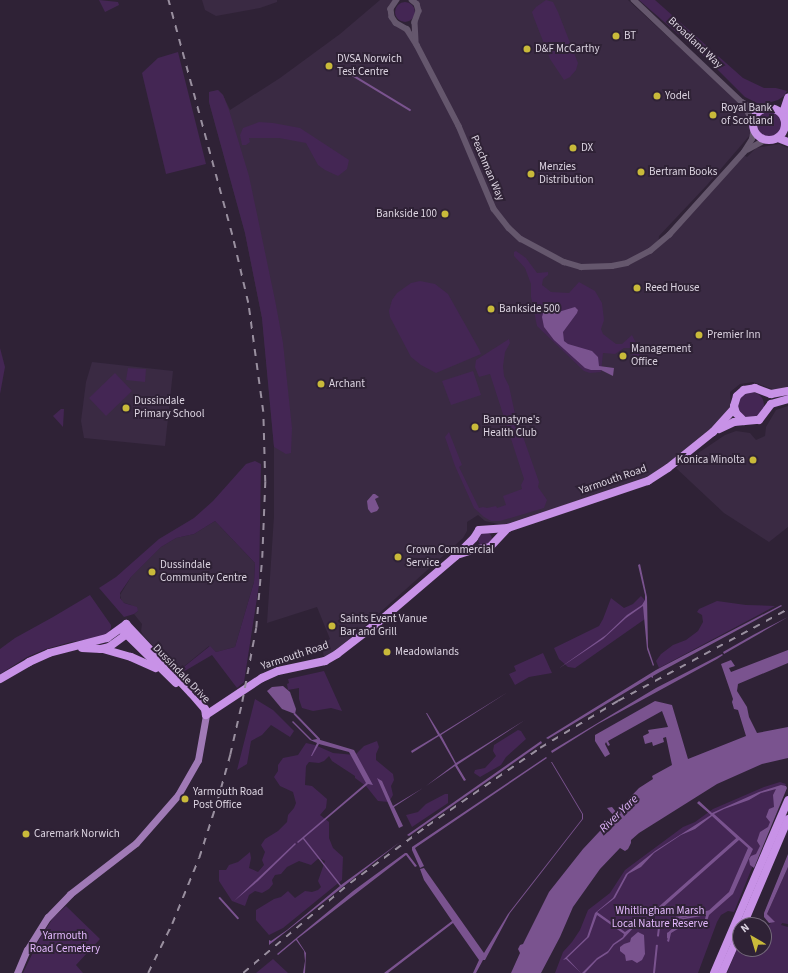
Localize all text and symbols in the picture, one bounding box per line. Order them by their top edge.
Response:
street label: Broadland Way [665,14,725,72]
place label: BT [624,29,636,43]
marker: BT [611,31,621,41]
place label: D&F McCarthy [535,42,600,56]
marker: D&F McCarthy [522,44,532,54]
place label: DVSA Norwich Test Centre [337,53,402,79]
marker: DVSA Norwich Test Centre [324,61,334,71]
place label: Yodel [665,89,690,103]
marker: Yodel [652,91,662,101]
place label: Royal Bank of Scotland [721,102,773,128]
marker: Royal Bank of Scotland [708,110,718,120]
street label: Peachman Way [467,133,507,203]
place label: DX [581,141,593,155]
marker: DX [568,143,578,153]
place label: Menzies Distribution [539,161,594,187]
place label: Bertram Books [649,165,717,179]
marker: Bertram Books [636,167,646,177]
marker: Menzies Distribution [526,169,536,179]
place label: Bankside 100 [376,207,437,221]
marker: Bankside 100 [440,209,450,219]
place label: Reed House [645,281,700,295]
marker: Reed House [632,283,642,293]
place label: Bankside 500 [499,302,560,316]
marker: Bankside 500 [486,304,496,314]
place label: Premier Inn [707,328,761,342]
marker: Premier Inn [694,330,704,340]
place label: Management Office [631,343,691,369]
marker: Management Office [618,351,628,361]
place label: Archant [329,377,365,391]
marker: Archant [316,379,326,389]
place label: Dussindale Primary School [134,395,204,421]
marker: Dussindale Primary School [121,403,131,413]
place label: Bannatyne's Health Club [483,414,540,440]
marker: Bannatyne's Health Club [470,422,480,432]
place label: Konica Minolta [677,453,745,467]
marker: Konica Minolta [748,455,758,465]
street label: Yarmouth Road [578,462,648,498]
place label: Crown Commercial Service [406,544,494,570]
marker: Crown Commercial Service [393,552,403,562]
place label: Dussindale Community Centre [160,559,247,585]
marker: Dussindale Community Centre [147,567,157,577]
place label: Saints Event Vanue Bar and Grill [340,613,427,639]
marker: Saints Event Vanue Bar and Grill [327,621,337,631]
street label: Yarmouth Road [259,639,331,673]
street label: Dussindale Drive [150,642,212,706]
place label: Meadowlands [395,645,459,659]
marker: Meadowlands [382,647,392,657]
place label: Yarmouth Road Post Office [193,786,263,812]
water label: River Yare [597,792,641,836]
marker: Yarmouth Road Post Office [180,794,190,804]
place label: Caremark Norwich [34,827,120,841]
marker: Caremark Norwich [21,829,31,839]
park label: Whitlingham Marsh Local Nature Reserve [612,905,708,931]
north arrow [732,917,772,957]
text: N [737,920,752,936]
park label: Yarmouth Road Cemetery [30,930,100,956]

